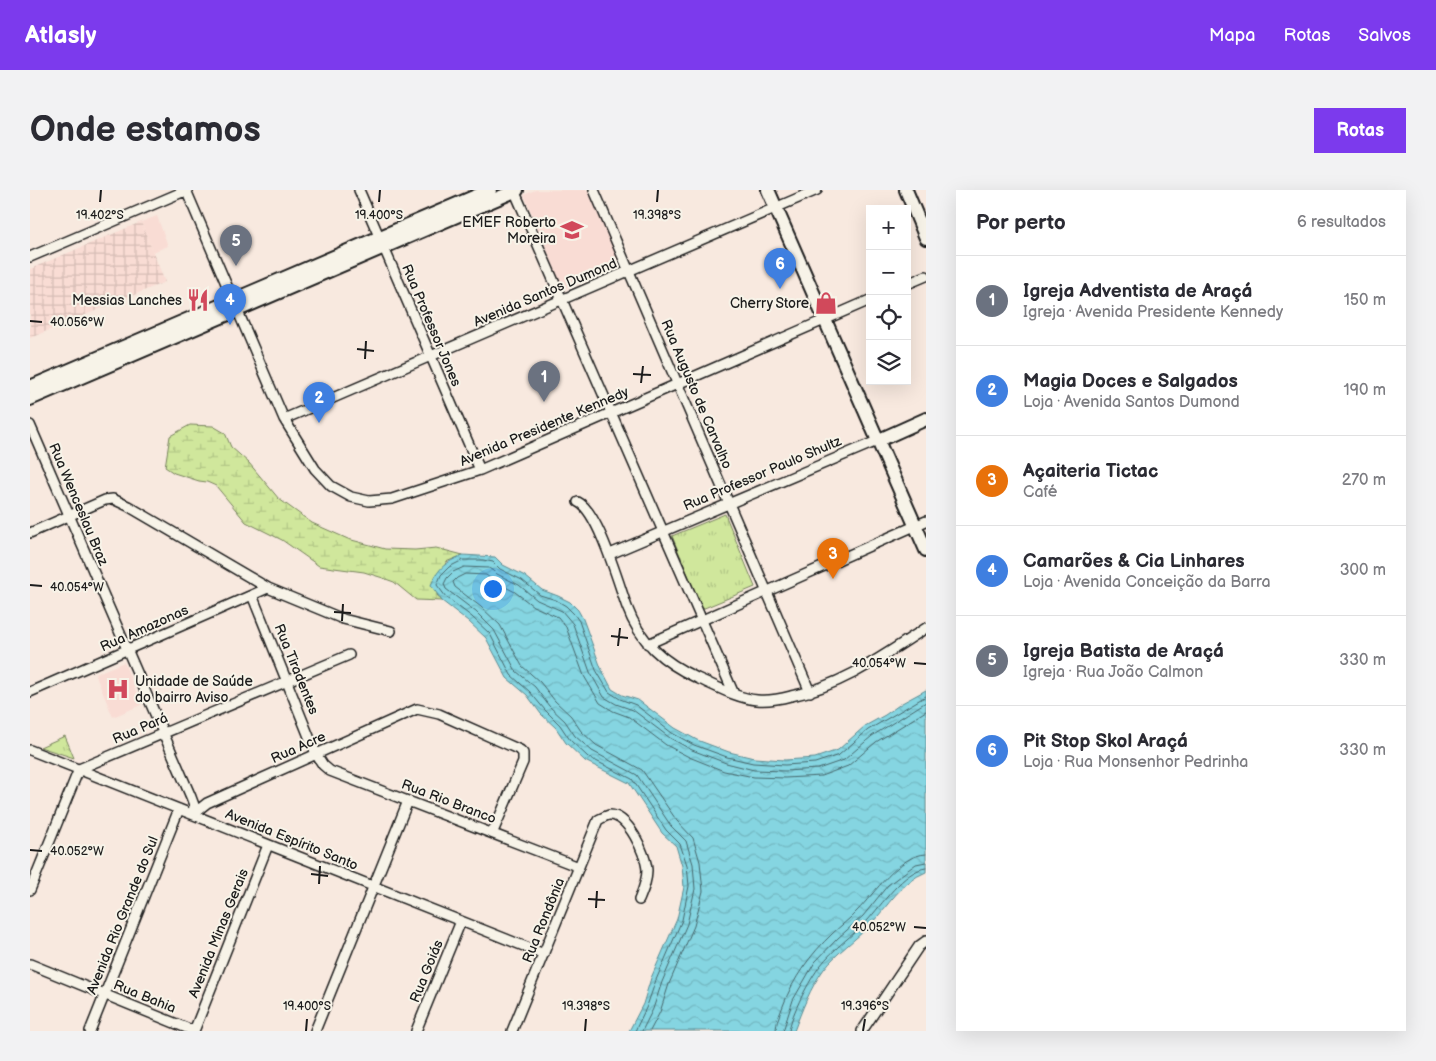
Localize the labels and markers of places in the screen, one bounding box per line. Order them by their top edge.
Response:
place label: EMEF Roberto Moreira [462,214,556,247]
school or university icon: EMEF Roberto Moreira [559,217,585,243]
pin: 5 [220,225,252,266]
pin: 6 [764,248,796,289]
pin: 4 [214,284,246,325]
restaurant icon: Messias Lanches [185,287,211,313]
shop icon: Cherry Store [813,290,839,316]
place label: Messias Lanches [72,292,182,309]
place label: Cherry Store [730,295,809,312]
pin: 1 [528,361,560,402]
pin: 2 [303,382,335,423]
pin: 3 [817,538,849,579]
place label: Unidade de Saúde do bairro Aviso [135,673,253,706]
hospital icon: Unidade de Saúde do bairro Aviso [105,676,131,702]

